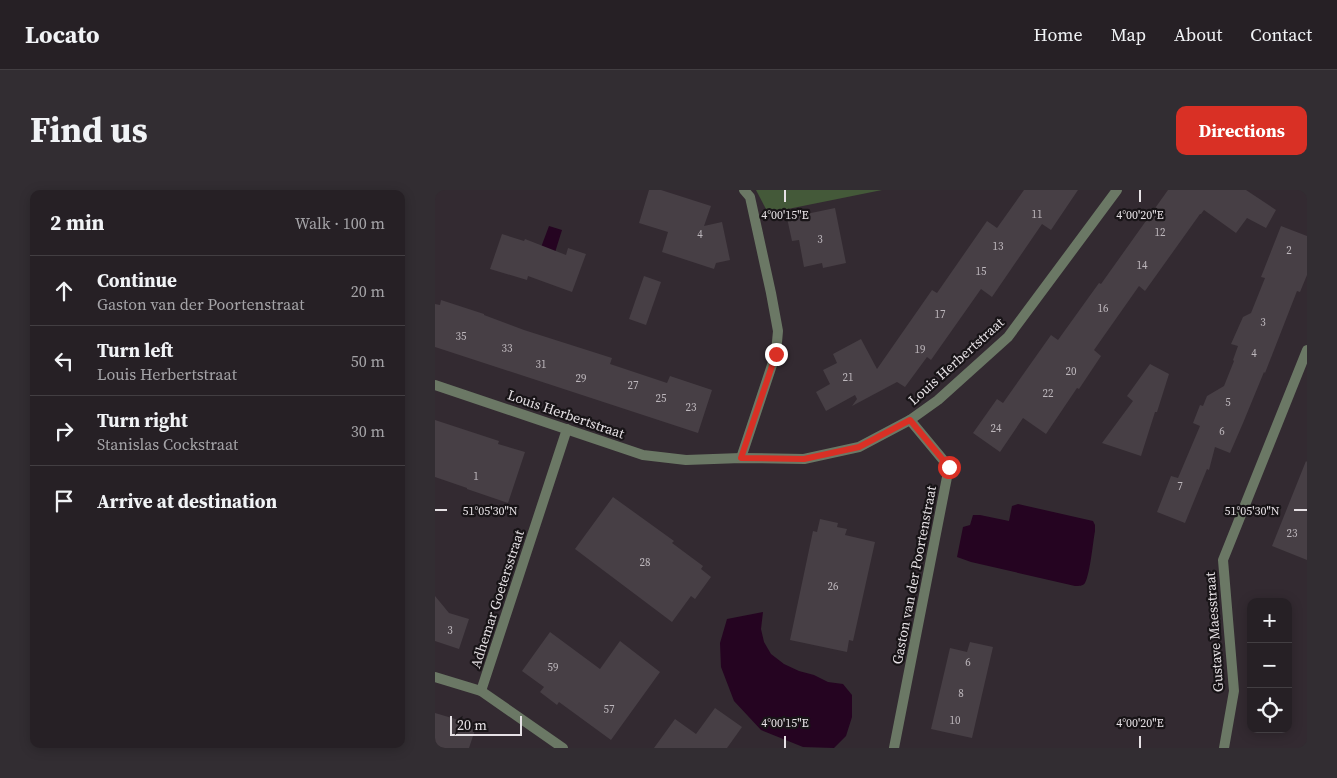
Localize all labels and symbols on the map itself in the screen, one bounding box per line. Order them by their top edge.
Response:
text: 4°00'15"E [761,207,809,223]
house number: 11 [1032,207,1043,222]
text: 4°00'20"E [1116,207,1164,223]
house number: 12 [1155,225,1166,240]
house number: 4 [697,227,703,242]
house number: 3 [817,232,823,247]
house number: 13 [993,239,1004,254]
house number: 2 [1286,243,1292,258]
house number: 14 [1137,258,1148,273]
house number: 15 [976,264,987,279]
house number: 16 [1098,301,1109,316]
house number: 17 [935,307,946,322]
street label: Louis Herbertstraat [904,312,1008,409]
house number: 3 [1260,315,1266,330]
house number: 35 [456,329,467,344]
house number: 33 [502,341,513,356]
house number: 19 [915,342,926,357]
route end [765,343,788,366]
house number: 4 [1251,346,1257,361]
house number: 31 [536,357,547,372]
house number: 20 [1066,364,1077,379]
house number: 21 [843,370,854,385]
house number: 29 [576,371,587,386]
house number: 27 [628,378,639,393]
street label: Louis Herbertstraat [505,385,628,444]
house number: 22 [1043,386,1054,401]
house number: 25 [656,391,667,406]
house number: 5 [1225,395,1231,410]
house number: 23 [686,400,697,415]
house number: 24 [991,421,1002,436]
house number: 6 [1219,424,1225,439]
route start [938,456,961,479]
house number: 1 [473,469,479,484]
house number: 7 [1177,479,1183,494]
street label: Gaston van der Poortenstraat [887,484,941,666]
text: 51°05'30"N [462,503,518,519]
text: 51°05'30"N [1224,503,1280,519]
house number: 23 [1287,526,1298,541]
street label: Adhemar Goetersstraat [465,527,529,671]
house number: 28 [640,555,651,570]
street label: Gustave Maesstraat [1200,571,1228,693]
house number: 26 [828,579,839,594]
house number: 3 [447,623,453,638]
house number: 6 [965,655,971,670]
house number: 59 [548,660,559,675]
house number: 8 [958,686,964,701]
house number: 57 [604,702,615,717]
scale bar [450,713,523,736]
house number: 10 [950,713,961,728]
text: 4°00'15"E [761,715,809,731]
text: 4°00'20"E [1116,715,1164,731]

